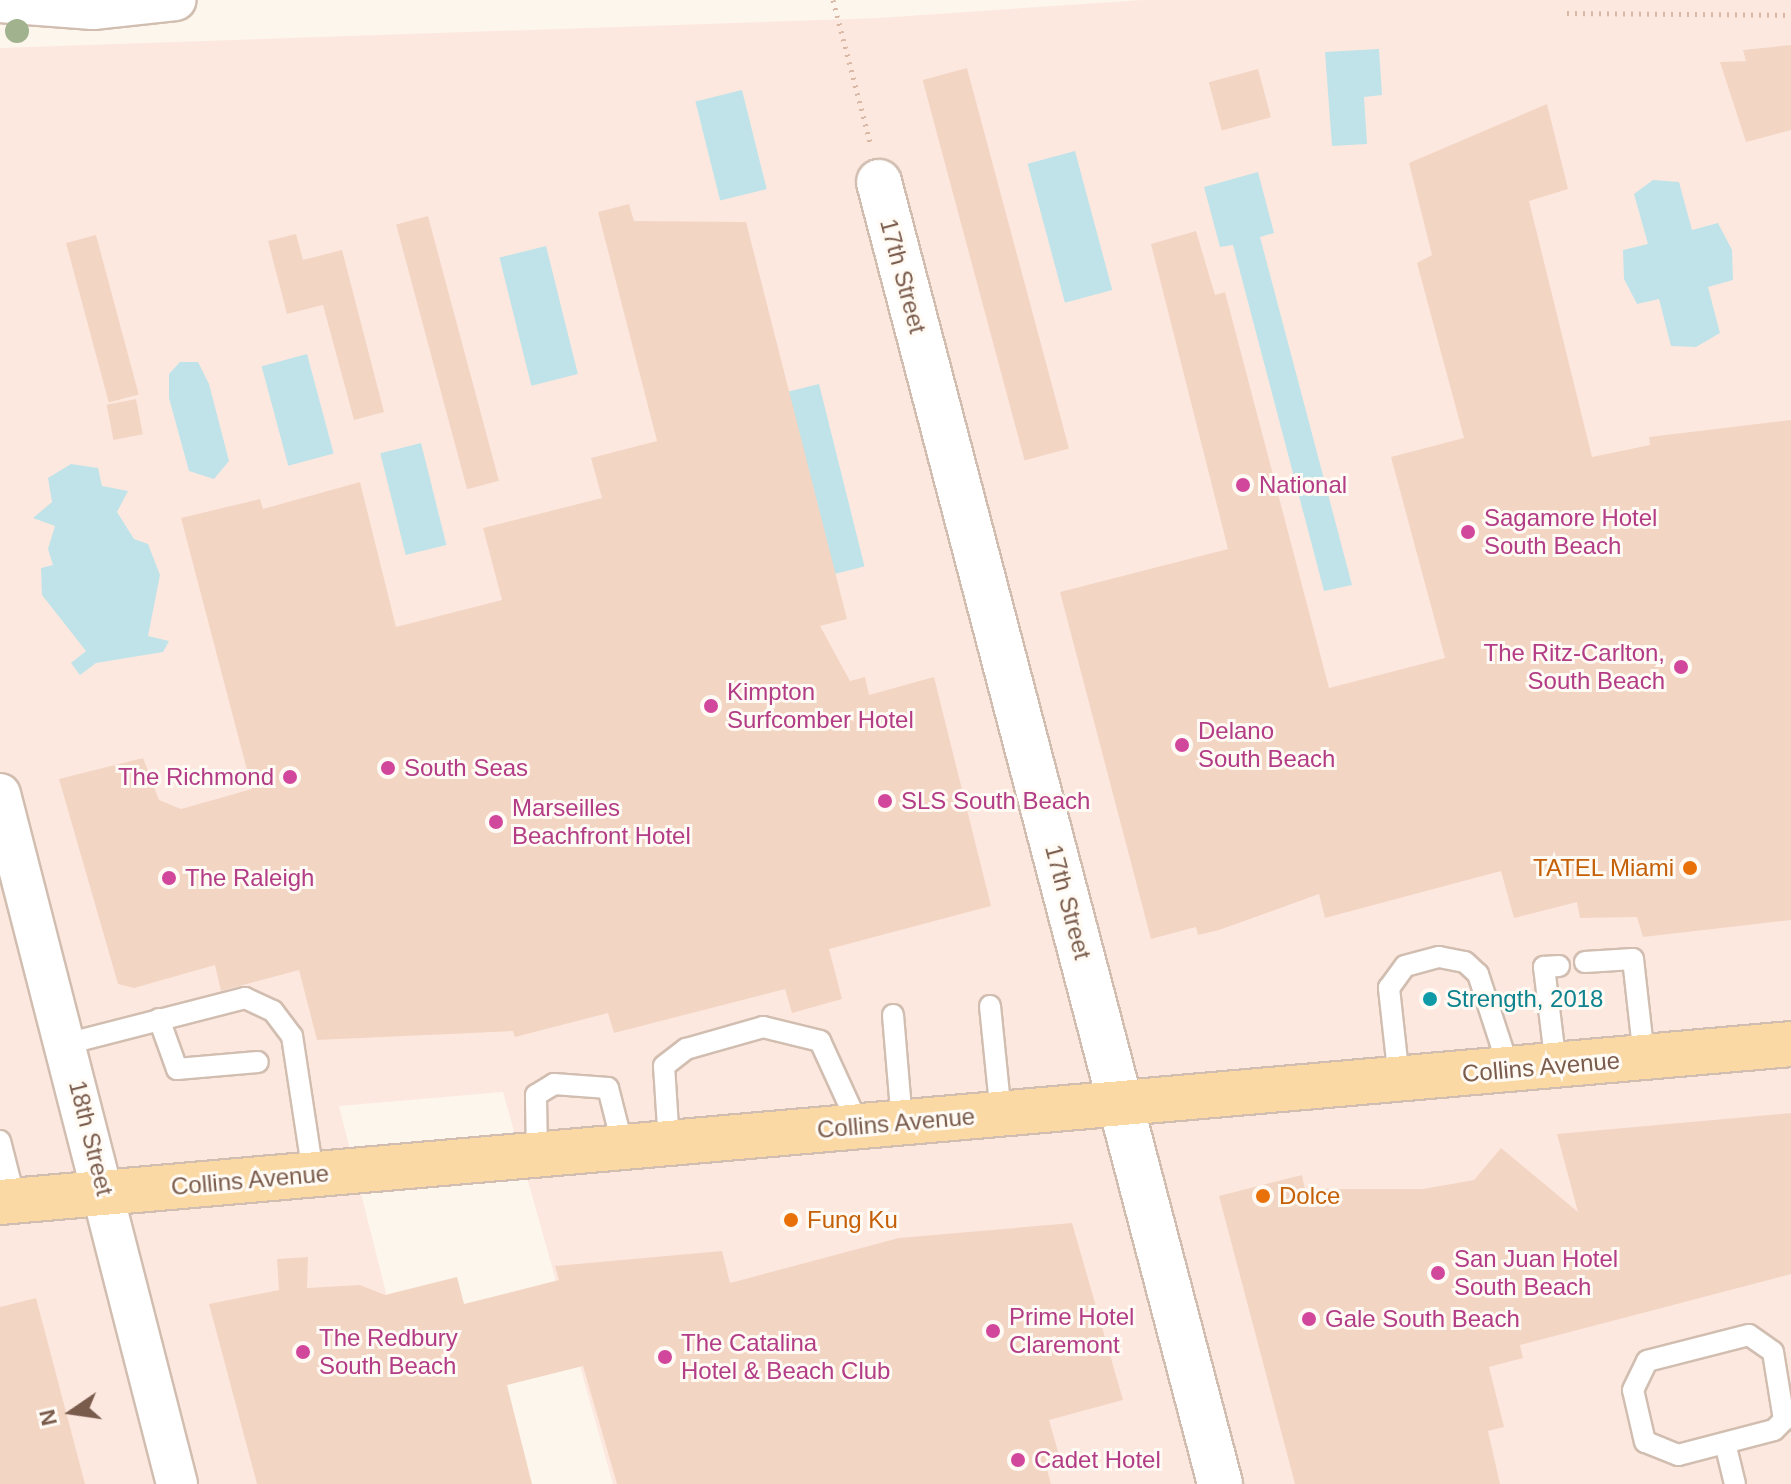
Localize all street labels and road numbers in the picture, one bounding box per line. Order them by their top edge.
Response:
street label: 17th Street [874,216,932,336]
street label: 17th Street [1039,842,1097,962]
street label: Collins Avenue [1460,1046,1622,1088]
street label: 18th Street [63,1078,119,1198]
street label: Collins Avenue [815,1102,977,1144]
street label: Collins Avenue [169,1159,331,1201]

